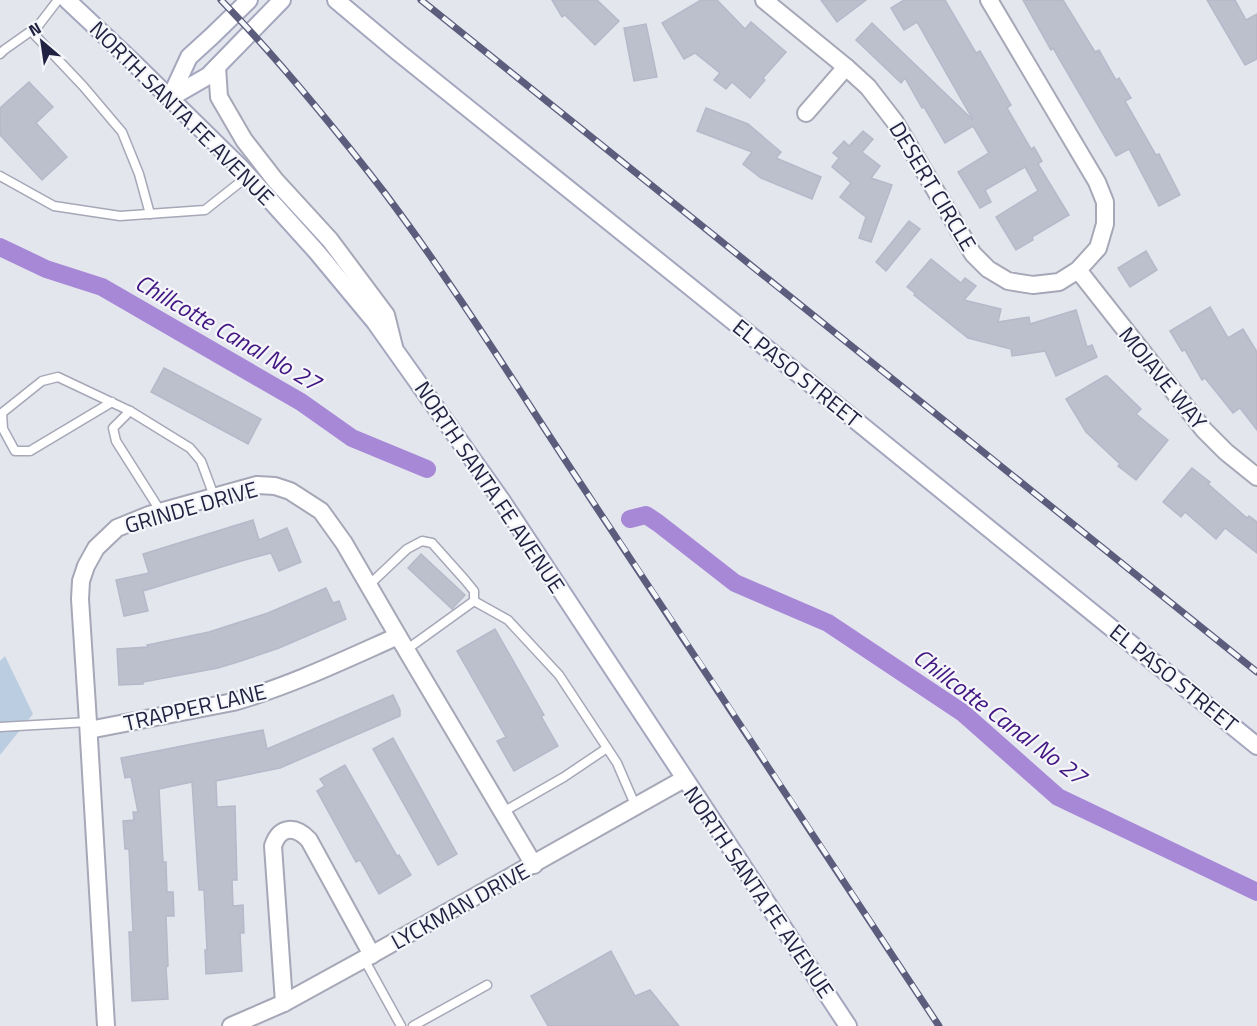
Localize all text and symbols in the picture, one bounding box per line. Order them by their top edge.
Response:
north arrow [12,12,72,72]
street label: NORTH SANTA FE AVENUE [82,13,282,213]
text: N [24,16,45,42]
street label: DESERT CIRCLE [881,115,985,257]
water label: Chillcotte Canal No 27 [129,264,330,401]
street label: EL PASO STREET [725,310,869,436]
street label: MOJAVE WAY [1111,319,1215,437]
street label: NORTH SANTA FE AVENUE [406,374,574,600]
street label: GRINDE DRIVE [121,472,261,542]
street label: EL PASO STREET [1102,615,1246,741]
water label: Chillcotte Canal No 27 [906,639,1097,795]
street label: TRAPPER LANE [120,674,270,740]
street label: NORTH SANTA FE AVENUE [675,779,843,1005]
street label: LYCKMAN DRIVE [385,854,535,958]

